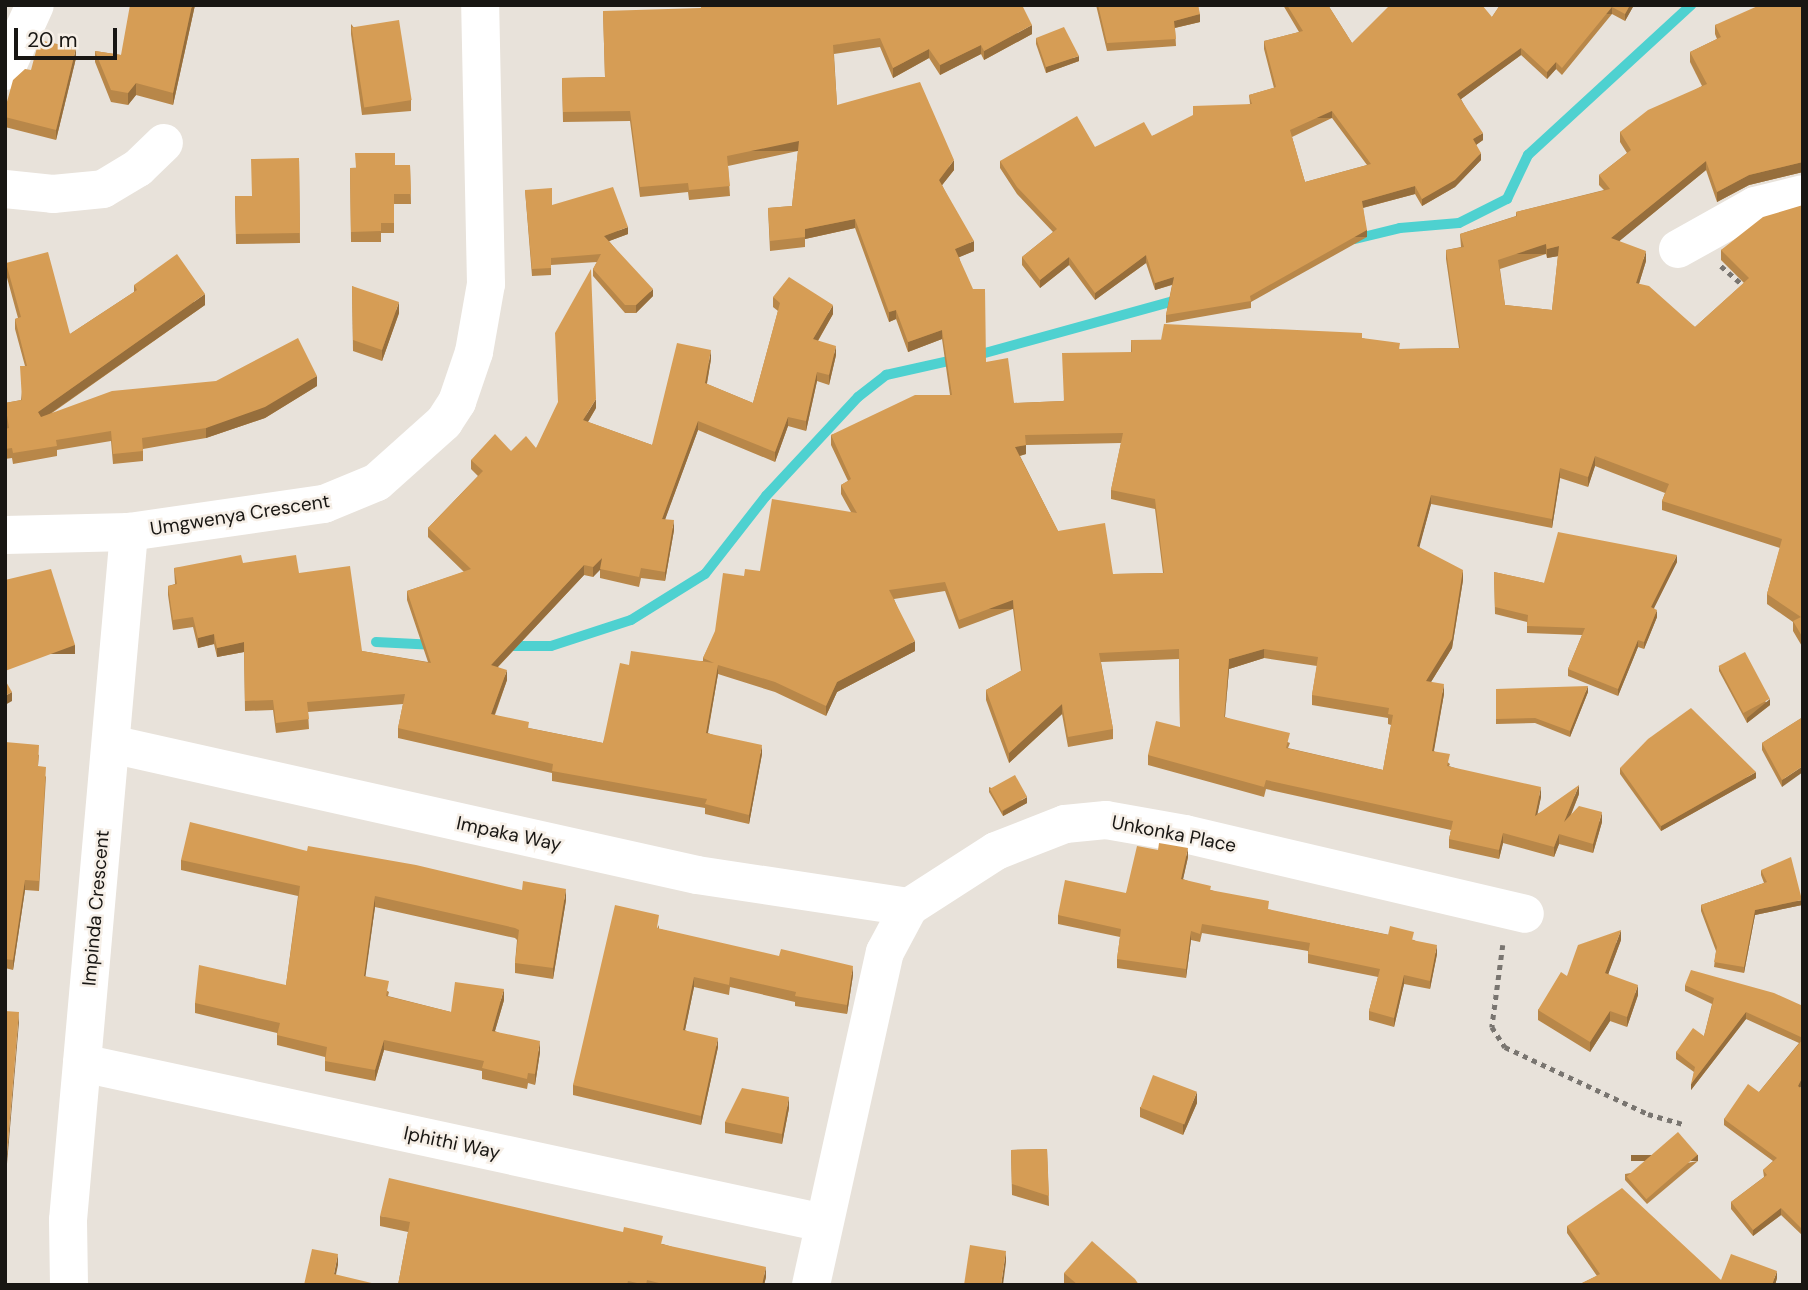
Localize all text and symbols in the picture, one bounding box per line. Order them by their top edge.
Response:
scale bar [18,14,121,58]
text: 20 m [27,26,78,54]
street label: Umgwenya Crescent [149,490,331,540]
street label: Unkonka Place [1110,811,1238,857]
street label: Impaka Way [455,812,563,856]
street label: Impinda Crescent [78,829,114,987]
street label: Iphithi Way [402,1122,502,1164]

